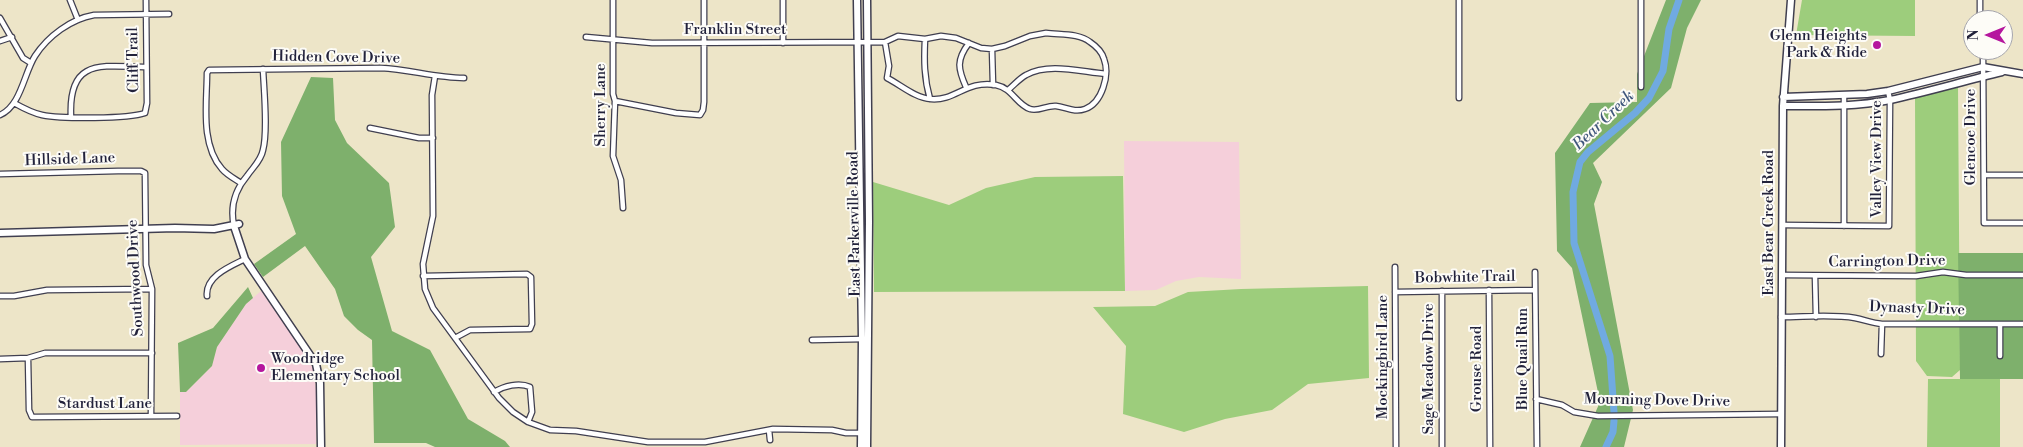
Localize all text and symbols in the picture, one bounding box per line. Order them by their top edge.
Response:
north arrow [1963,10,2013,60]
street label: Franklin Street [684,21,786,39]
street label: Cliff Trail [124,27,144,93]
place label: Glenn Heights Park & Ride [1770,27,1867,62]
text: N [1965,29,1983,41]
marker: Glenn Heights Park & Ride [1871,39,1883,51]
street label: Hidden Cove Drive [272,48,400,68]
street label: Sherry Lane [592,63,610,147]
water label: Bear Creek [1569,87,1639,155]
street label: Glencoe Drive [1962,89,1980,185]
street label: Valley View Drive [1868,100,1886,218]
street label: Hillside Lane [24,149,116,171]
street label: East Bear Creek Road [1760,150,1778,296]
street label: East Parkerville Road [845,151,865,297]
street label: Southwood Drive [124,219,148,337]
street label: Carrington Drive [1828,252,1946,272]
street label: Bobwhite Trail [1415,268,1515,288]
street label: Mockingbird Lane [1374,295,1392,419]
street label: Dynasty Drive [1869,298,1965,320]
street label: Sage Meadow Drive [1420,303,1438,435]
street label: Blue Quail Run [1514,308,1532,410]
street label: Grouse Road [1468,326,1486,412]
place label: Woodridge Elementary School [271,350,400,385]
marker: Woodridge Elementary School [255,362,267,374]
street label: Mourning Dove Drive [1584,391,1730,411]
street label: Stardust Lane [58,395,152,413]

